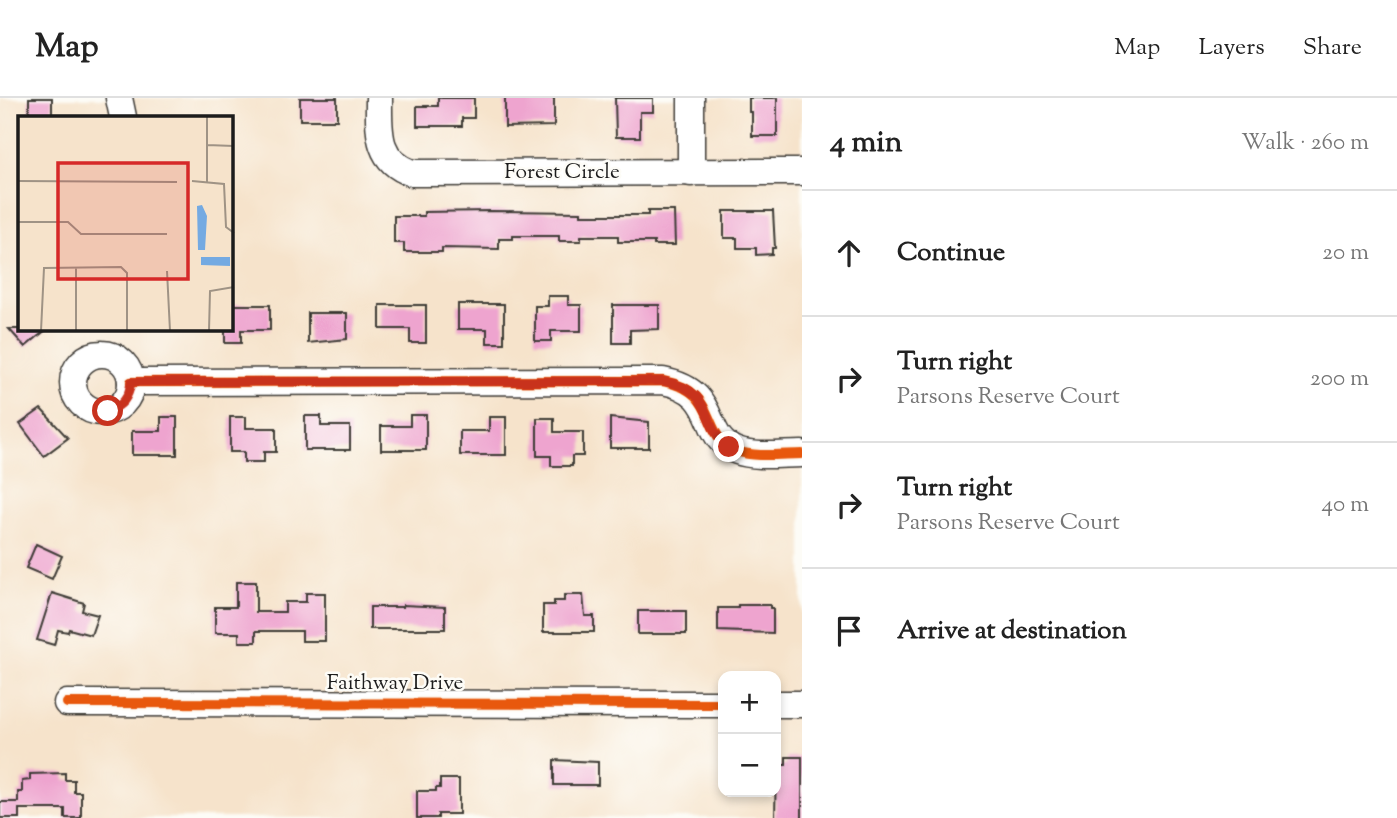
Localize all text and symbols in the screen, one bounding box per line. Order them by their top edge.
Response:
text: Map [35,24,99,72]
text: Map [1114,31,1160,65]
text: Layers [1198,31,1265,65]
text: Share [1303,31,1362,65]
inset map [18,116,233,331]
text: 4 min [830,122,903,165]
text: Walk · 260 m [1241,127,1369,160]
street label: Forest Circle [504,158,620,188]
icon: ahead [830,234,868,272]
text: Continue [897,235,1005,272]
text: 20 m [1322,237,1369,270]
text: Turn right [897,344,1012,381]
icon: right [830,360,868,398]
text: 200 m [1310,363,1369,396]
text: Parsons Reserve Court [897,381,1120,414]
route start [92,395,123,426]
route end [713,431,744,462]
text: Turn right [897,470,1012,507]
icon: right [830,486,868,524]
text: 40 m [1322,489,1369,522]
text: Parsons Reserve Court [897,507,1120,540]
icon: arrive [830,612,868,650]
text: Arrive at destination [897,613,1127,650]
street label: Faithway Drive [327,669,463,699]
map controls [718,671,781,797]
button: + [718,671,781,734]
button: − [718,734,781,797]

